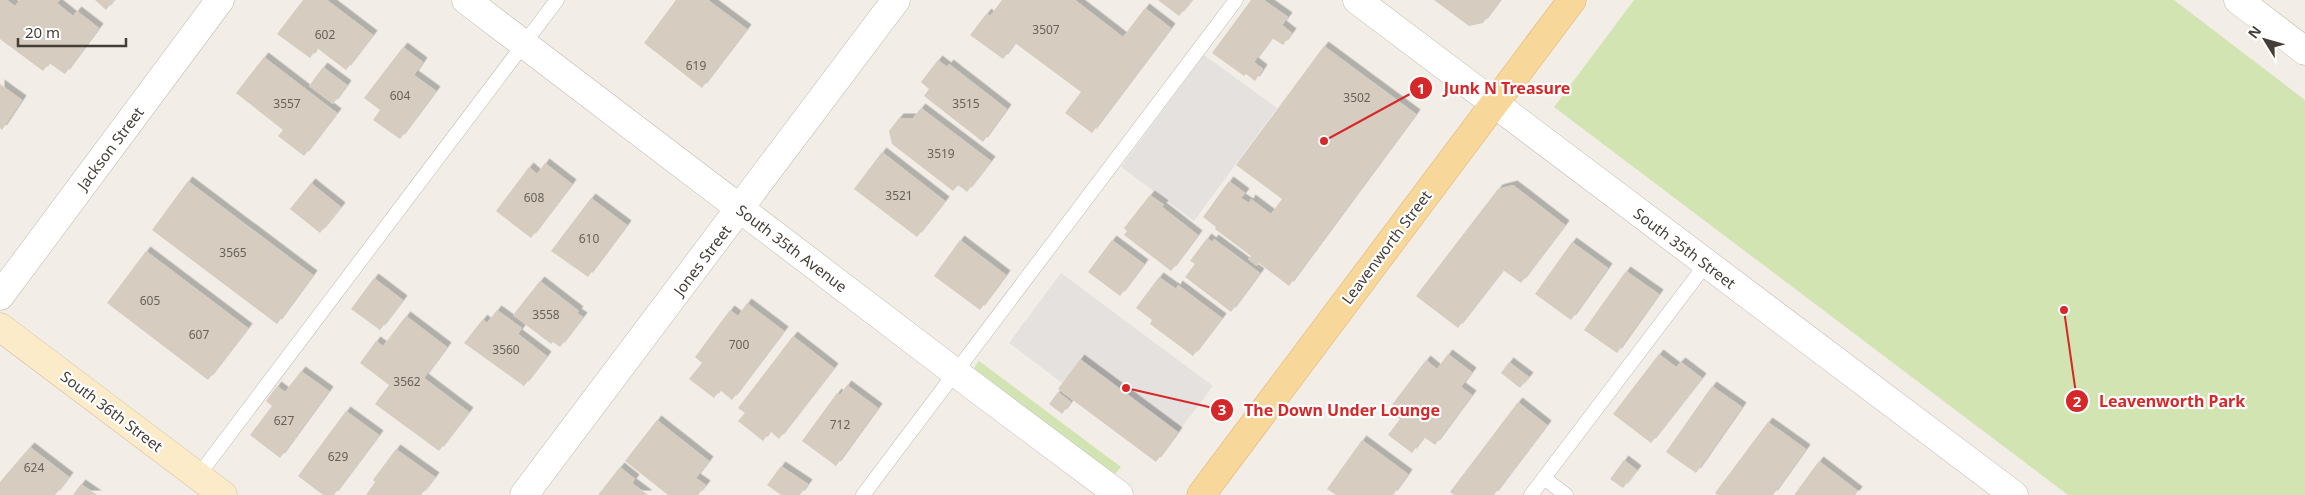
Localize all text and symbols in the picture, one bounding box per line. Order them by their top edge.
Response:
scale bar [18,15,125,47]
north arrow [2240,15,2290,65]
house number: 3507 [1032,21,1060,38]
text: 20 m [25,22,60,42]
text: N [2243,22,2265,42]
house number: 602 [315,26,335,43]
house number: 619 [686,57,706,74]
callout: Junk N Treasure [1409,73,1580,104]
text: Junk N Treasure [1442,77,1570,99]
text: 1 [1417,78,1425,98]
house number: 604 [390,87,410,104]
house number: 3502 [1343,89,1371,106]
house number: 3557 [273,95,301,112]
house number: 3515 [952,95,980,112]
street label: Jackson Street [71,102,148,195]
house number: 3519 [927,145,955,162]
street label: Leavenworth Street [1337,186,1436,308]
house number: 3521 [885,187,913,204]
house number: 608 [524,189,544,206]
street label: South 35th Avenue [733,200,851,296]
street label: South 35th Street [1630,203,1741,293]
street label: Jones Street [668,220,736,301]
house number: 610 [579,230,599,247]
house number: 3565 [219,244,247,261]
house number: 605 [140,292,160,309]
house number: 3558 [532,306,560,323]
house number: 607 [189,326,209,343]
house number: 700 [729,336,749,353]
house number: 3560 [492,341,520,358]
street label: South 36th Street [57,366,168,456]
house number: 3562 [393,373,421,390]
callout: Leavenworth Park [2064,386,2255,417]
text: Leavenworth Park [2099,390,2245,412]
text: 2 [2073,391,2082,411]
callout: The Down Under Lounge [1209,394,1450,425]
text: 3 [1218,399,1226,419]
text: The Down Under Lounge [1244,399,1440,421]
house number: 627 [274,412,294,429]
house number: 712 [830,416,850,433]
house number: 629 [328,448,348,465]
house number: 624 [24,459,44,476]

